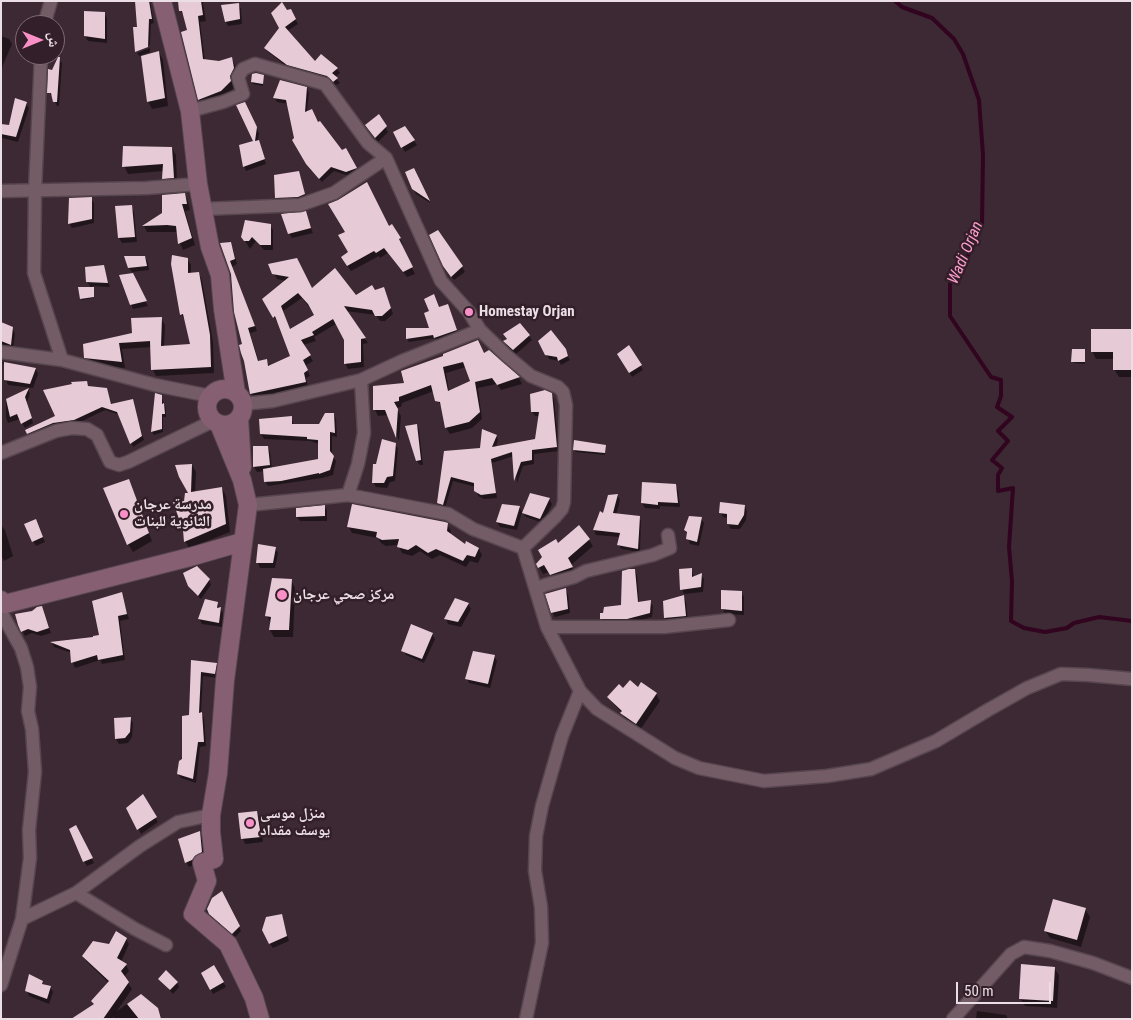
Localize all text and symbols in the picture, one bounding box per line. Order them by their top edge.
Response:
north arrow [15,15,65,65]
text: ش [46,33,62,47]
water label: Wadi Orjan [944,219,988,287]
place label: Homestay Orjan [479,303,575,321]
marker: Homestay Orjan [463,306,475,318]
place label: مدرسة عرجان الثانوية للبنات [134,496,212,531]
marker: مدرسة عرجان الثانوية للبنات [118,508,130,520]
place label: مركز صحي عرجان [293,586,394,604]
marker: مركز صحي عرجان [275,588,289,602]
place label: منزل موسى يوسف مقداد [260,805,330,840]
marker: منزل موسى يوسف مقداد [244,817,256,829]
scale bar [958,972,1053,1004]
text: 50 m [964,982,994,1000]

